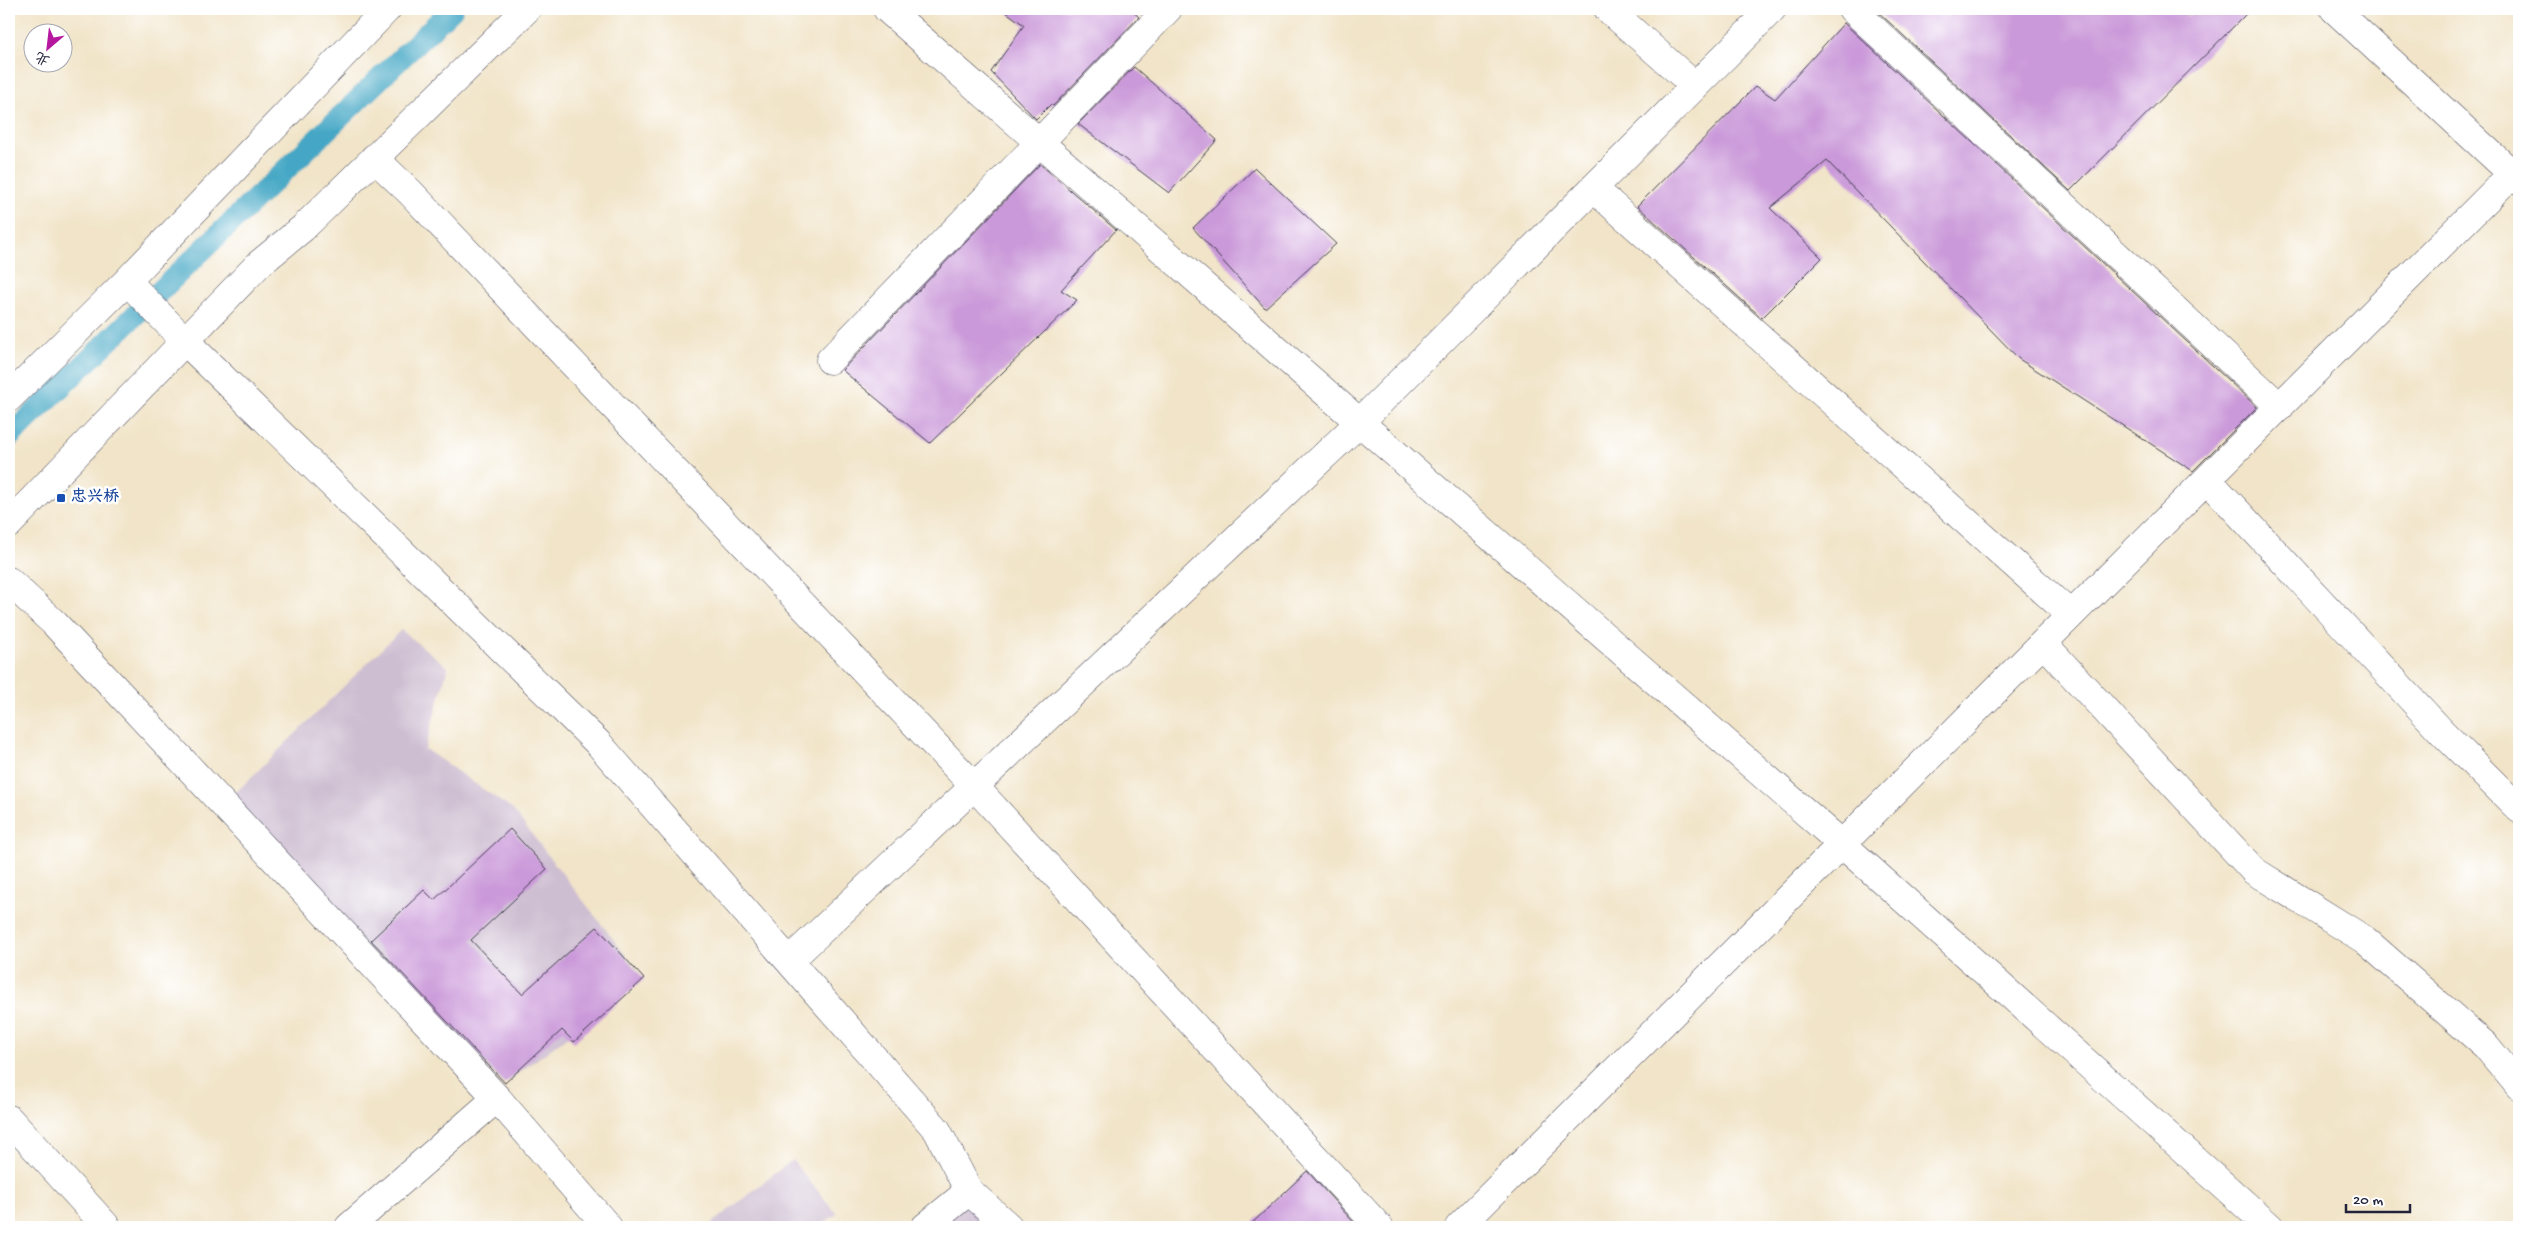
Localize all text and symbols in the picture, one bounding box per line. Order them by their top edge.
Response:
north arrow [22,22,72,72]
text: 北 [33,46,53,68]
place label: 忠兴桥 [71,487,119,508]
marker: 忠兴桥 [55,492,67,504]
scale bar [2346,1181,2409,1213]
text: 20 m [2353,1192,2383,1210]

